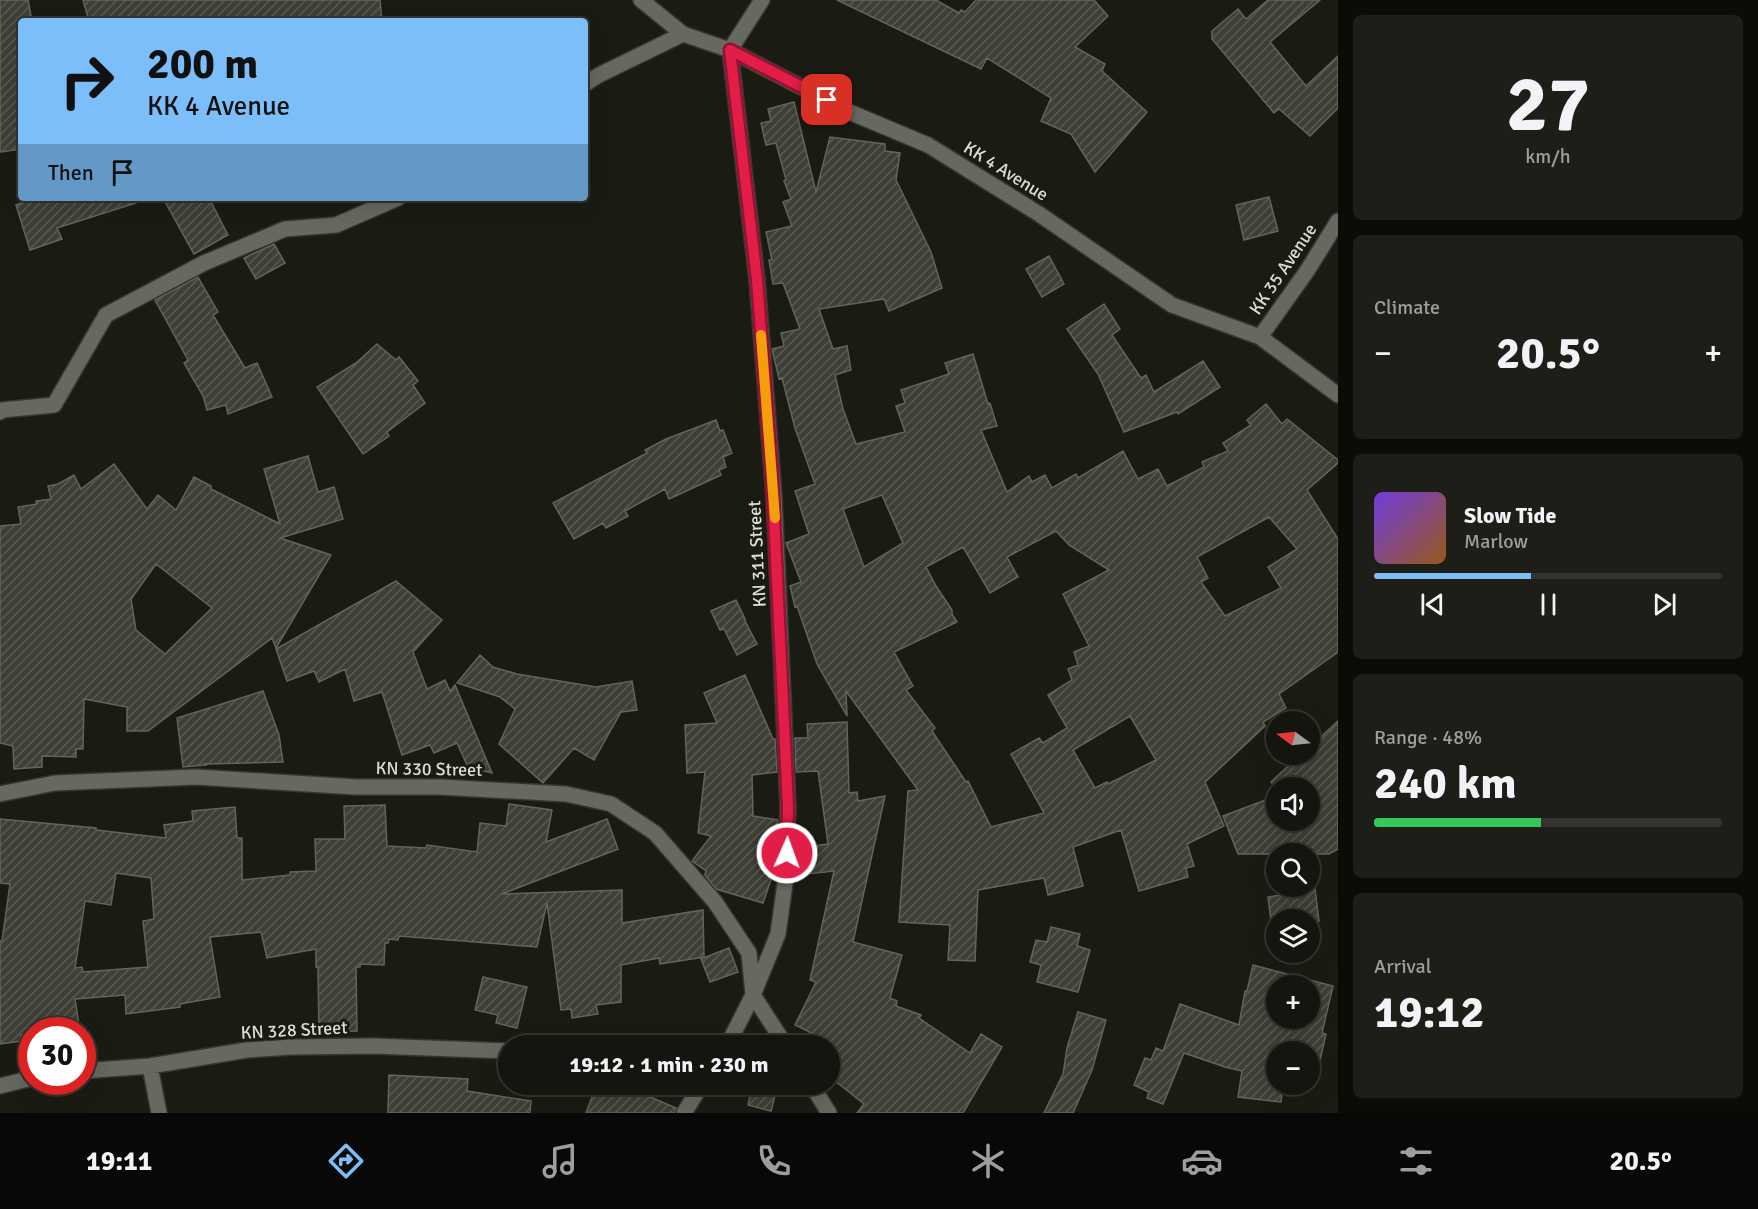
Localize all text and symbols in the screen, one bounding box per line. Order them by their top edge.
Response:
text: 200 m [147,39,258,90]
icon: right [48,42,126,120]
text: 27 [1506,57,1590,153]
pin [801,74,852,125]
icon: arrive [810,83,843,116]
text: KK 4 Avenue [147,90,290,123]
street label: KK 4 Avenue [960,136,1052,206]
text: km/h [1525,144,1571,169]
icon: arrive [106,156,139,189]
text: Then [48,159,94,186]
street label: KK 35 Avenue [1244,219,1322,319]
text: Climate [1374,295,1440,320]
text: 20.5° [1496,326,1600,381]
text: − [1374,333,1392,374]
text: + [1704,333,1722,374]
street label: KN 311 Street [743,500,771,608]
text: Slow Tide [1464,502,1556,529]
text: Marlow [1464,529,1528,554]
icon: previous [1416,588,1449,621]
icon: pause [1532,588,1565,621]
icon: next [1648,588,1681,621]
north arrow [1266,711,1320,765]
map controls [1266,711,1320,1095]
text: Range · 48% [1374,725,1482,750]
text: 240 km [1374,756,1517,811]
street label: KN 330 Street [375,757,483,781]
button: sound [1266,777,1320,831]
position arrow [755,821,819,885]
button: search [1266,843,1320,897]
button: layers [1266,909,1320,963]
text: Arrival [1374,954,1432,979]
button: + [1266,975,1320,1029]
text: 19:12 [1374,985,1484,1040]
street label: KN 328 Street [240,1016,348,1044]
speed limit sign: 30 [18,1017,96,1095]
button: − [1266,1041,1320,1095]
text: 19:12 · 1 min · 230 m [569,1051,769,1078]
icon: directions [325,1140,367,1182]
icon: music [539,1140,581,1182]
icon: phone [753,1140,795,1182]
icon: climate [967,1140,1009,1182]
icon: car [1181,1140,1223,1182]
icon: filters [1395,1140,1437,1182]
text: 19:11 [86,1145,152,1178]
text: 20.5° [1610,1145,1672,1178]

